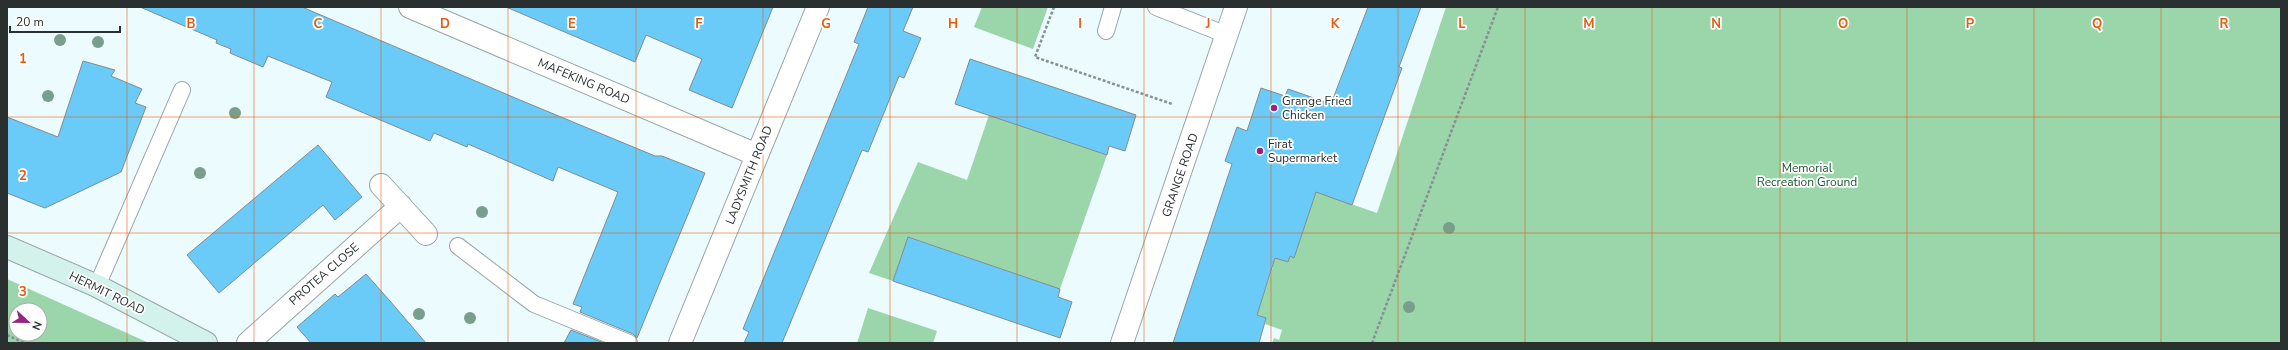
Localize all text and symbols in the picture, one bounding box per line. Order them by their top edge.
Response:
scale bar [10,8,120,34]
text: 20 m [16,14,44,30]
text: B [187,15,196,33]
text: C [314,15,323,33]
text: D [440,15,450,33]
text: E [568,15,576,33]
text: F [695,15,703,33]
text: G [821,15,831,33]
text: H [948,15,958,33]
text: I [1078,15,1082,33]
text: J [1205,15,1210,33]
text: K [1331,15,1340,33]
text: L [1458,15,1466,33]
text: M [1583,15,1595,33]
text: N [1711,15,1721,33]
text: O [1838,15,1848,33]
text: P [1966,15,1975,33]
text: Q [2092,15,2102,33]
text: R [2220,15,2229,33]
text: 1 [19,50,27,68]
street label: MAFEKING ROAD [536,54,633,108]
place label: Grange Fried Chicken [1282,93,1352,123]
marker: Grange Fried Chicken [1269,103,1279,113]
street label: LADYSMITH ROAD [722,123,776,227]
street label: GRANGE ROAD [1158,131,1202,219]
place label: Firat Supermarket [1268,136,1338,166]
marker: Firat Supermarket [1255,146,1265,156]
park label: Memorial Recreation Ground [1757,160,1857,190]
text: 2 [19,167,27,185]
street label: PROTEA CLOSE [286,239,362,309]
street label: HERMIT ROAD [66,268,148,318]
text: 3 [19,283,27,301]
north arrow [8,302,48,342]
text: N [28,319,45,332]

